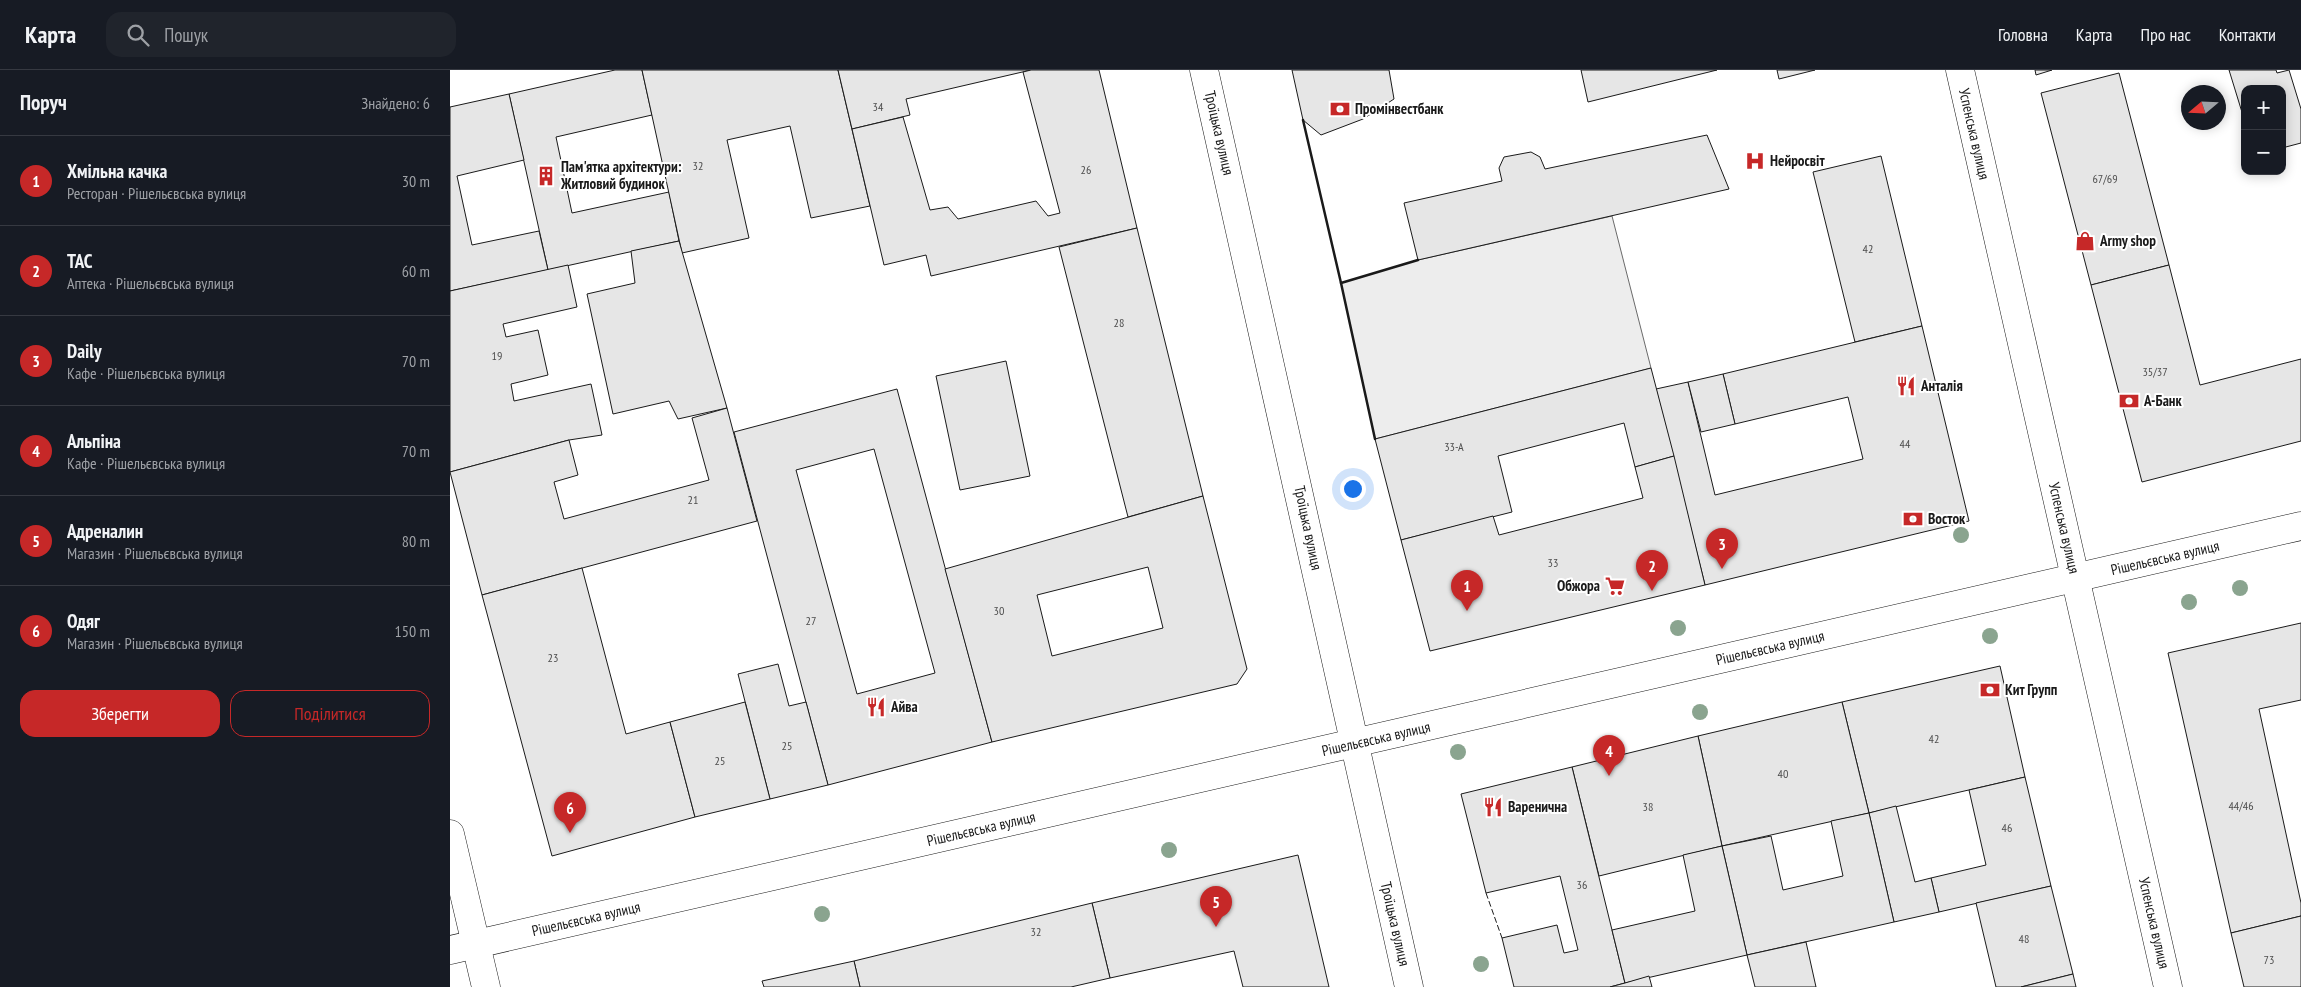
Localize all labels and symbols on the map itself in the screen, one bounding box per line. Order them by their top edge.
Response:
north arrow [2181,85,2226,130]
street label: Успенська вулиця [1955,86,1994,182]
street label: Троїцька вулиця [1201,89,1238,177]
bank icon: Промінвестбанк [1329,98,1351,120]
house number: 34 [873,99,884,114]
place label: Промінвестбанк [1355,99,1444,118]
hospital icon: Нейросвіт [1744,150,1766,172]
place label: Нейросвіт [1770,151,1825,170]
place label: Пам'ятка архітектури: Житловий будинок [560,157,682,193]
house number: 32 [693,158,703,173]
house number: 26 [1081,162,1091,177]
building icon: Пам'ятка архітектури: Житловий будинок [535,165,557,187]
house number: 67/69 [2092,171,2118,186]
shop icon: Army shop [2074,230,2096,252]
place label: Army shop [2099,231,2156,250]
house number: 42 [1863,241,1873,256]
house number: 28 [1114,315,1124,330]
house number: 19 [492,348,502,363]
house number: 35/37 [2142,364,2168,379]
restaurant icon: Анталія [1895,375,1917,397]
place label: Анталія [1920,376,1963,395]
bank icon: А-Банк [2118,390,2140,412]
place label: А-Банк [2143,391,2182,410]
house number: 44 [1900,436,1911,451]
house number: 33-А [1444,439,1464,454]
your location [1340,476,1366,502]
street label: Успенська вулиця [2045,480,2084,576]
street label: Троїцька вулиця [1290,484,1327,572]
house number: 21 [688,492,698,507]
bank icon: Восток [1902,508,1924,530]
place label: Восток [1928,509,1966,528]
pin: 3 [1706,528,1738,569]
street label: Рішельєвська вулиця [2109,536,2221,579]
pin: 2 [1636,550,1668,591]
house number: 33 [1548,555,1558,570]
pin: 1 [1451,570,1483,611]
supermarket icon: Обжора [1604,575,1626,597]
place label: Обжора [1557,576,1600,595]
house number: 30 [994,603,1004,618]
house number: 27 [806,613,816,628]
street label: Рішельєвська вулиця [1714,626,1826,669]
house number: 23 [548,650,558,665]
bank icon: Кит Групп [1979,679,2001,701]
place label: Кит Групп [2005,680,2057,699]
restaurant icon: Айва [865,696,887,718]
place label: Айва [890,697,918,716]
street label: Рішельєвська вулиця [1320,717,1432,760]
house number: 42 [1929,731,1939,746]
pin: 4 [1593,735,1625,776]
house number: 25 [782,738,792,753]
house number: 25 [715,753,725,768]
house number: 40 [1778,766,1788,781]
pin: 6 [554,792,586,833]
restaurant icon: Варенична [1482,796,1504,818]
place label: Варенична [1508,797,1567,816]
house number: 44/46 [2228,798,2254,813]
house number: 38 [1643,799,1653,814]
street label: Рішельєвська вулиця [925,807,1037,850]
house number: 46 [2002,820,2012,835]
street label: Успенська вулиця [2135,875,2174,971]
house number: 36 [1577,877,1587,892]
street label: Троїцька вулиця [1377,880,1414,968]
pin: 5 [1200,886,1232,927]
street label: Рішельєвська вулиця [530,897,642,940]
house number: 32 [1031,924,1041,939]
house number: 48 [2019,931,2029,946]
house number: 73 [2264,952,2274,967]

